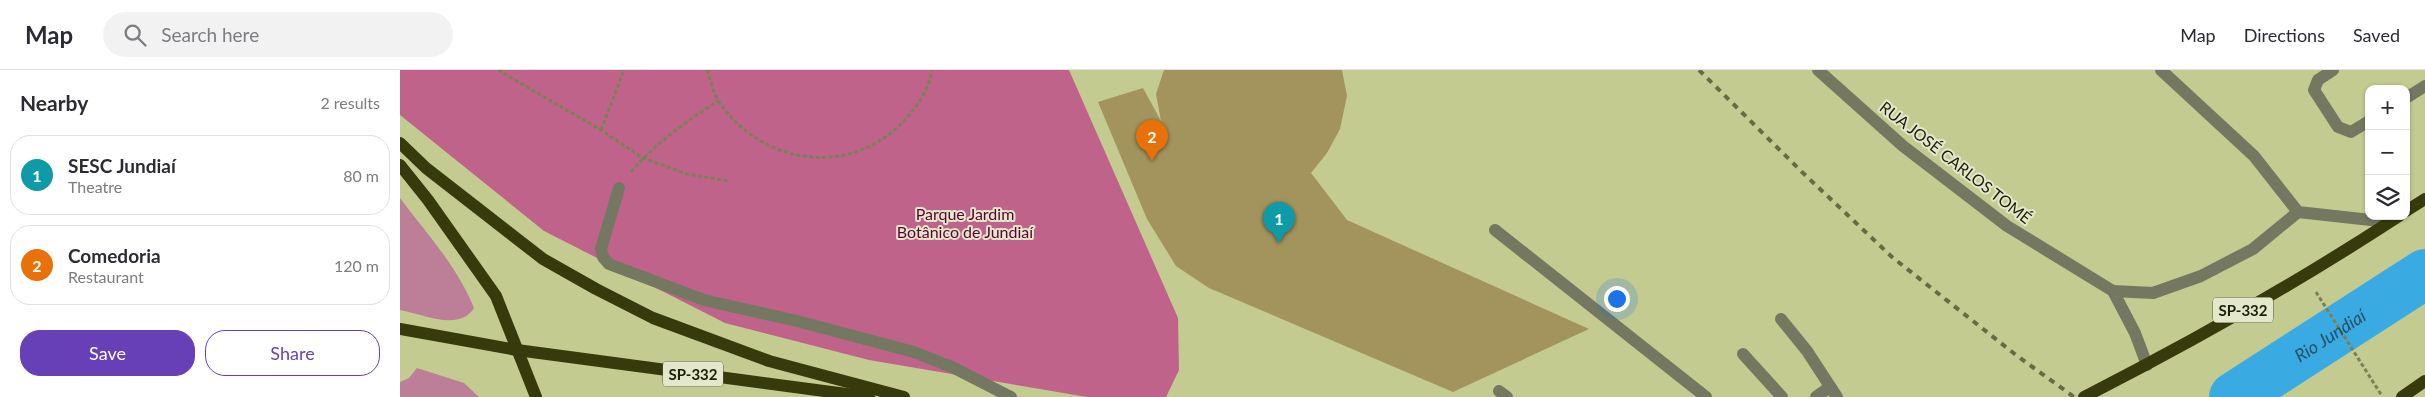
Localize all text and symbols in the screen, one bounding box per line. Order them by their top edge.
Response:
search box [103,12,453,57]
text: Map [25,20,73,49]
icon: search [121,21,149,49]
text: Search here [161,23,259,46]
text: Map [2180,24,2216,46]
text: Directions [2244,24,2325,46]
text: Saved [2353,24,2400,46]
map controls [2365,85,2410,220]
button: + [2365,85,2410,130]
text: Nearby [20,90,88,115]
text: 2 results [320,93,380,112]
street label: RUA JOSÉ CARLOS TOMÉ [1876,97,2036,227]
pin: 2 [1136,120,1168,161]
button: − [2365,130,2410,175]
text: SESC Jundiaí [68,154,176,177]
text: 1 [32,166,42,185]
text: 80 m [343,166,379,185]
button: layers [2365,175,2410,220]
text: Theatre [68,177,122,196]
pin: 1 [1263,202,1295,243]
park label: Parque Jardim Botânico de Jundiaí [897,204,1034,241]
text: Comedoria [68,244,161,267]
text: 2 [32,256,42,275]
text: 120 m [334,256,379,275]
text: Restaurant [68,267,144,286]
your location [1604,286,1630,312]
road number: SP-332 [2213,298,2273,322]
water label: Rio Jundiaí [2290,303,2371,366]
button: Save [20,330,195,376]
button: Share [205,330,380,376]
road number: SP-332 [663,362,723,386]

